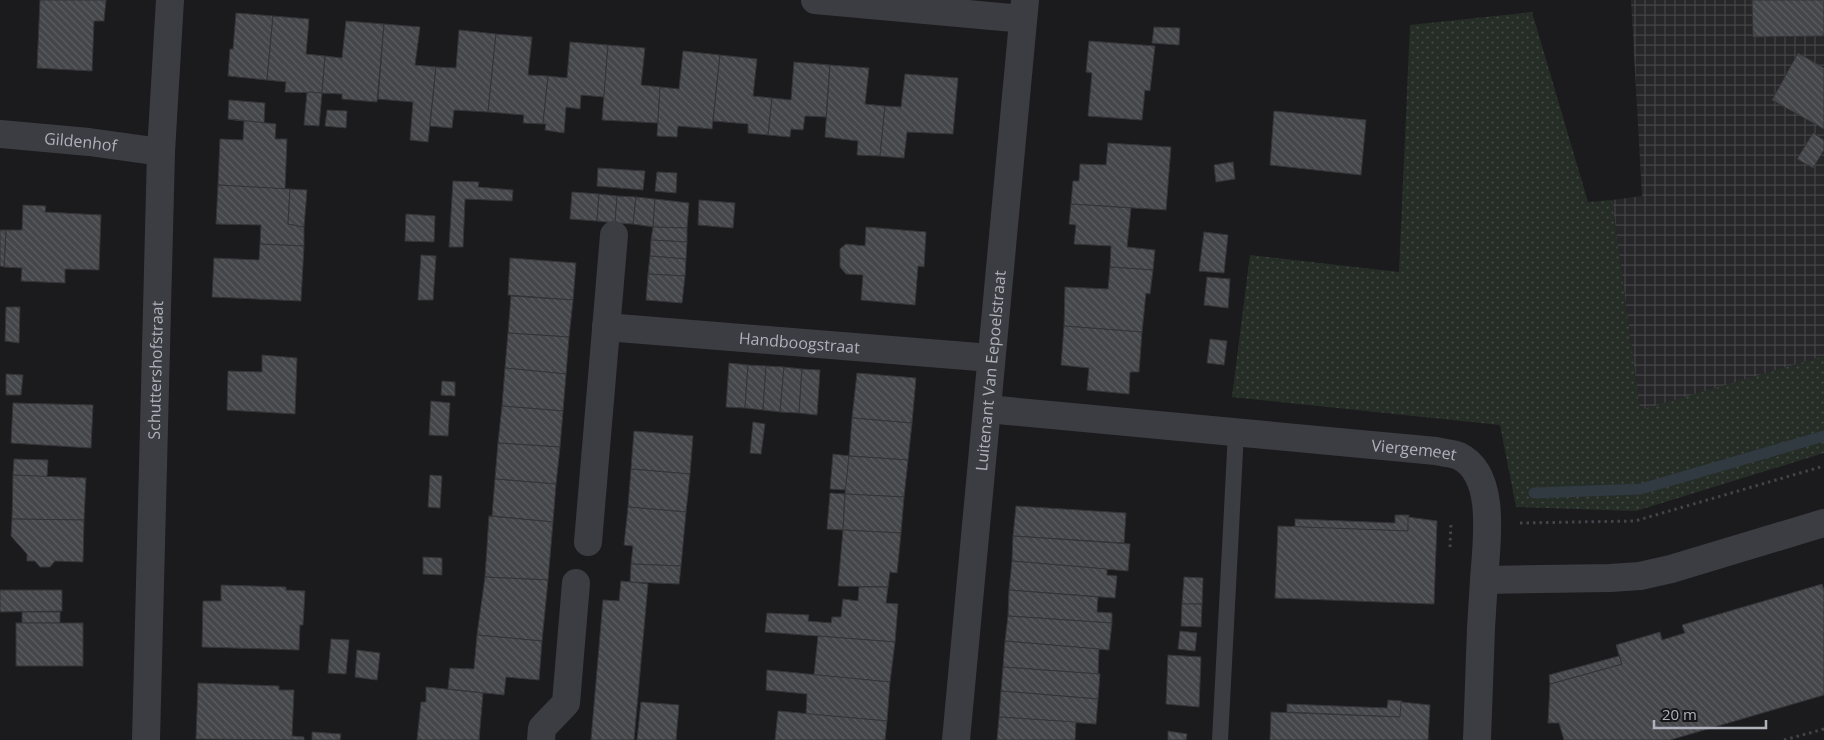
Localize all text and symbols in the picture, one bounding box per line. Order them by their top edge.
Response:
street label: Gildenhof [43,127,120,157]
street label: Luitenant Van Eepoelstraat [970,269,1011,472]
street label: Schuttershofstraat [143,300,168,440]
street label: Handboogstraat [738,327,861,358]
street label: Viergemeet [1371,434,1459,466]
scale bar [1654,698,1766,730]
text: 20 m [1662,704,1697,724]

